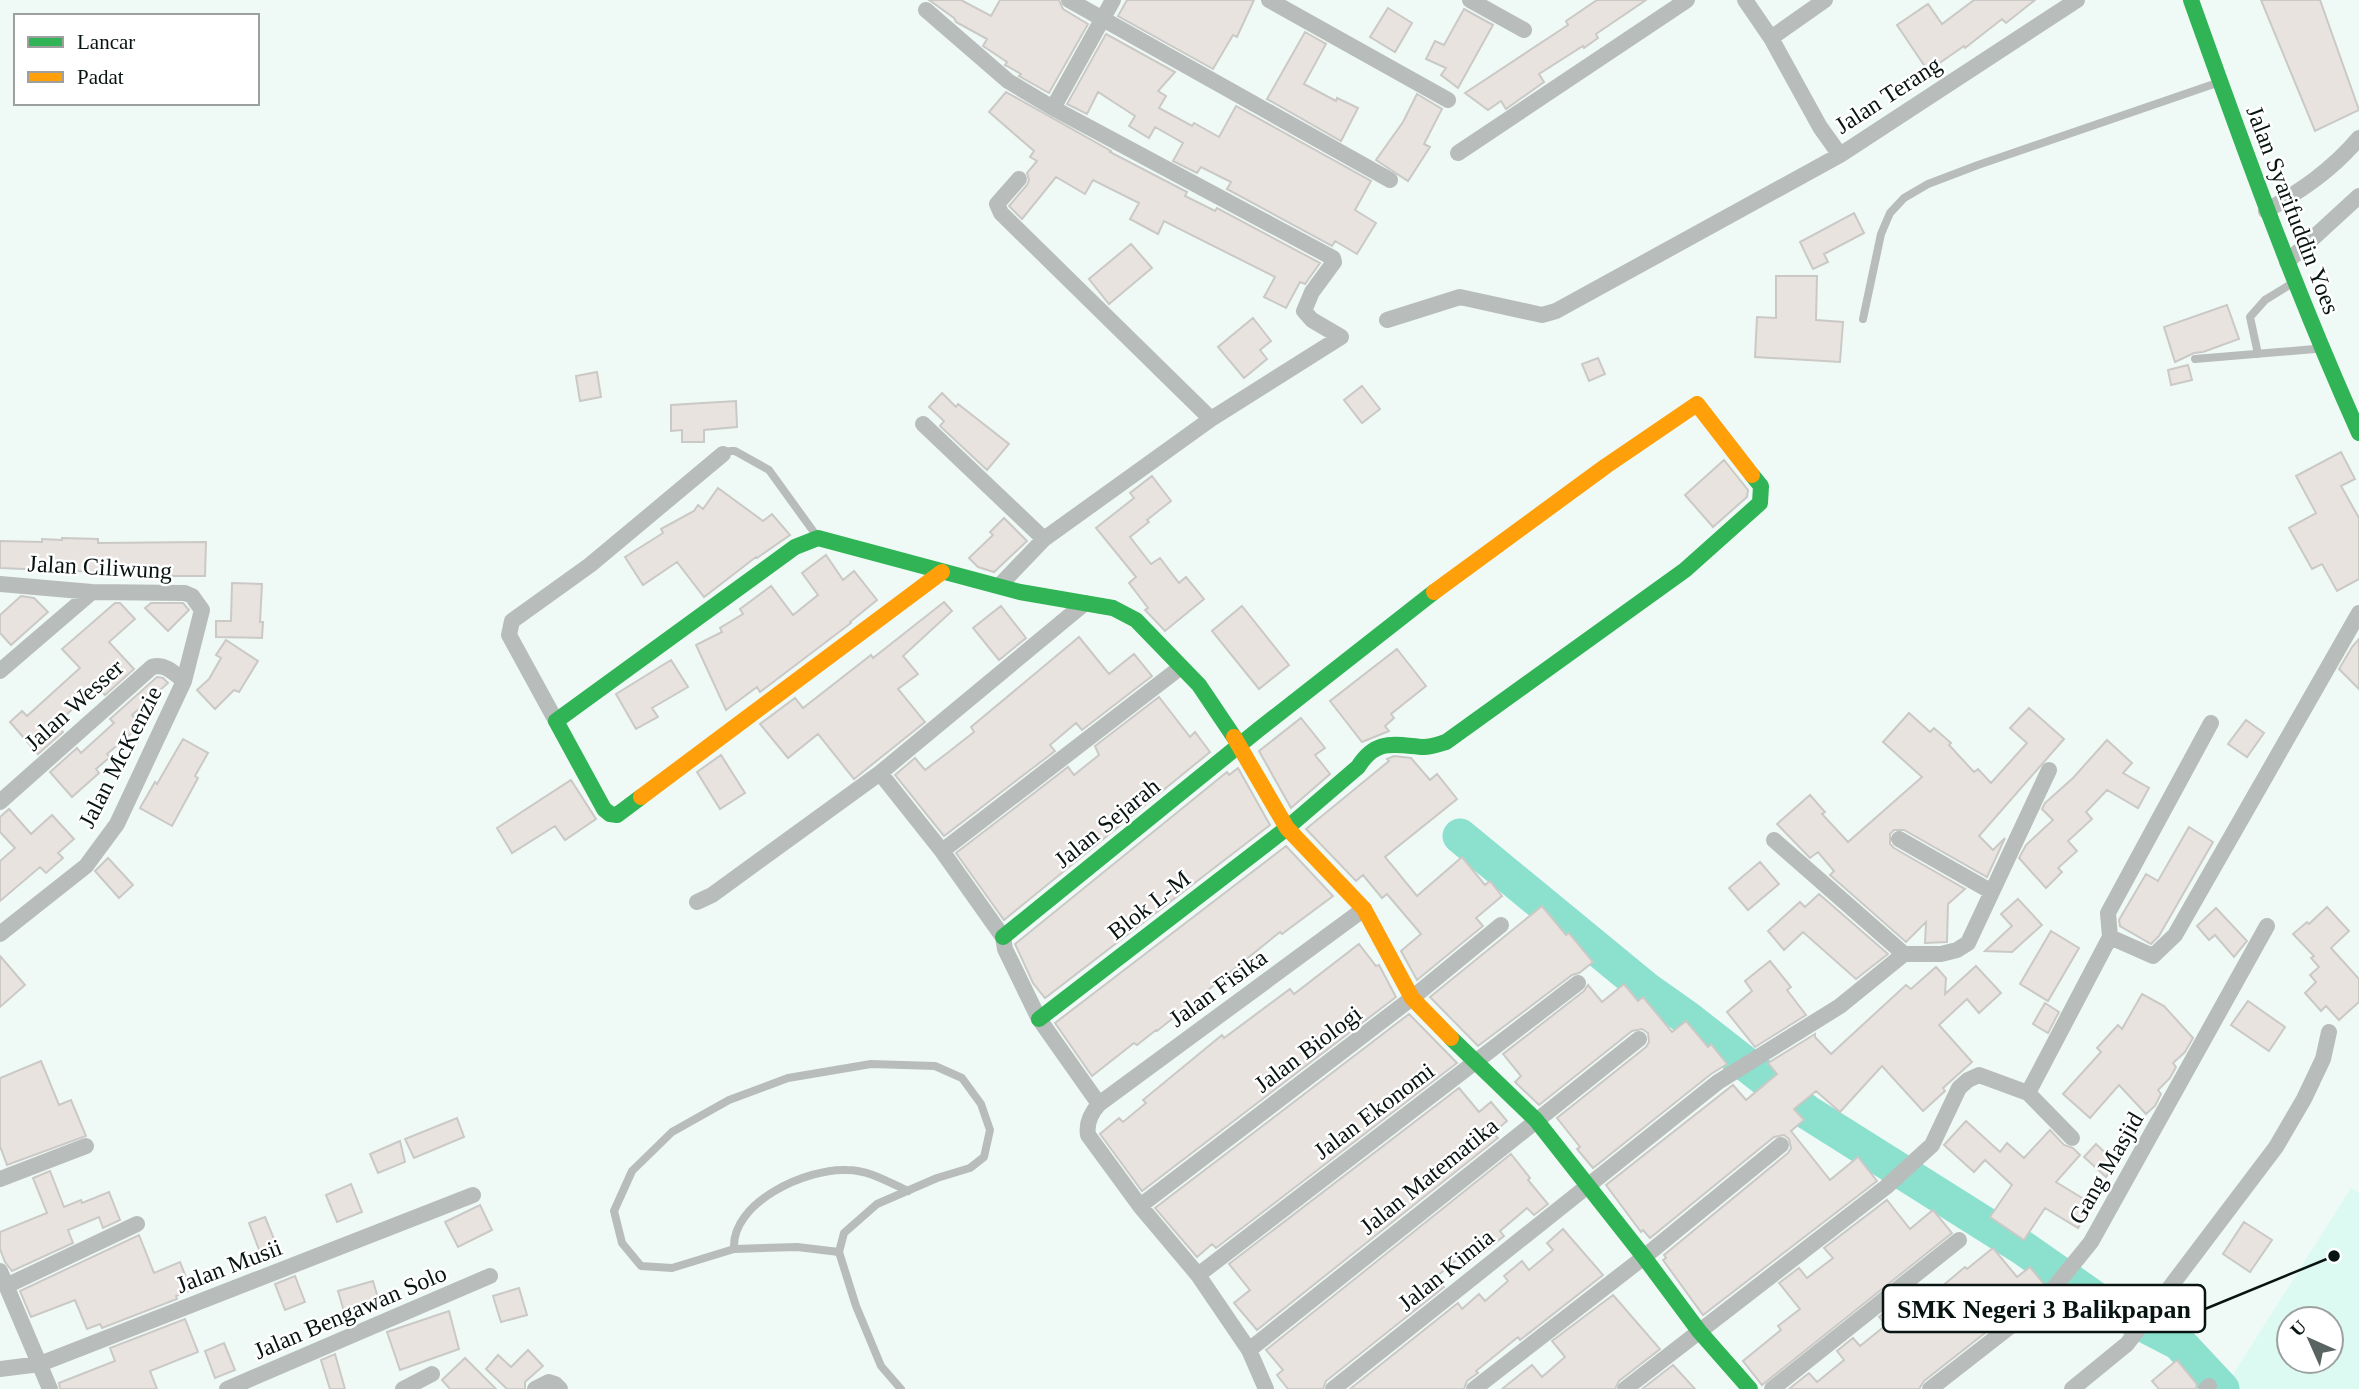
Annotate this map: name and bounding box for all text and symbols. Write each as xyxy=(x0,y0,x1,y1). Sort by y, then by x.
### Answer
legend xyxy=(14,14,259,105)
text: Lancar xyxy=(77,30,135,54)
street label: Jalan Terang xyxy=(1830,51,1946,139)
text: Padat xyxy=(77,65,124,89)
street label: Jalan Syarifuddin Yoes xyxy=(2241,102,2345,318)
street label: Jalan Ciliwung xyxy=(27,550,173,584)
street label: Jalan Wesser xyxy=(19,654,129,756)
street label: Jalan McKenzie xyxy=(73,682,167,832)
street label: Jalan Sejarah xyxy=(1049,773,1165,873)
street label: Blok L-M xyxy=(1103,865,1195,945)
street label: Jalan Fisika xyxy=(1164,944,1272,1032)
street label: Jalan Biologi xyxy=(1249,1000,1367,1098)
street label: Jalan Ekonomi xyxy=(1309,1057,1439,1165)
street label: Gang Masjid xyxy=(2064,1108,2148,1228)
street label: Jalan Matematika xyxy=(1355,1112,1503,1240)
street label: Jalan Kimia xyxy=(1393,1223,1499,1316)
street label: Jalan Musii xyxy=(172,1234,286,1298)
street label: Jalan Bengawan Solo xyxy=(250,1260,450,1364)
callout: SMK Negeri 3 Balikpapan xyxy=(1883,1285,2205,1332)
text: SMK Negeri 3 Balikpapan xyxy=(1897,1295,2192,1324)
north arrow xyxy=(2275,1305,2345,1375)
text: U xyxy=(2286,1316,2311,1341)

